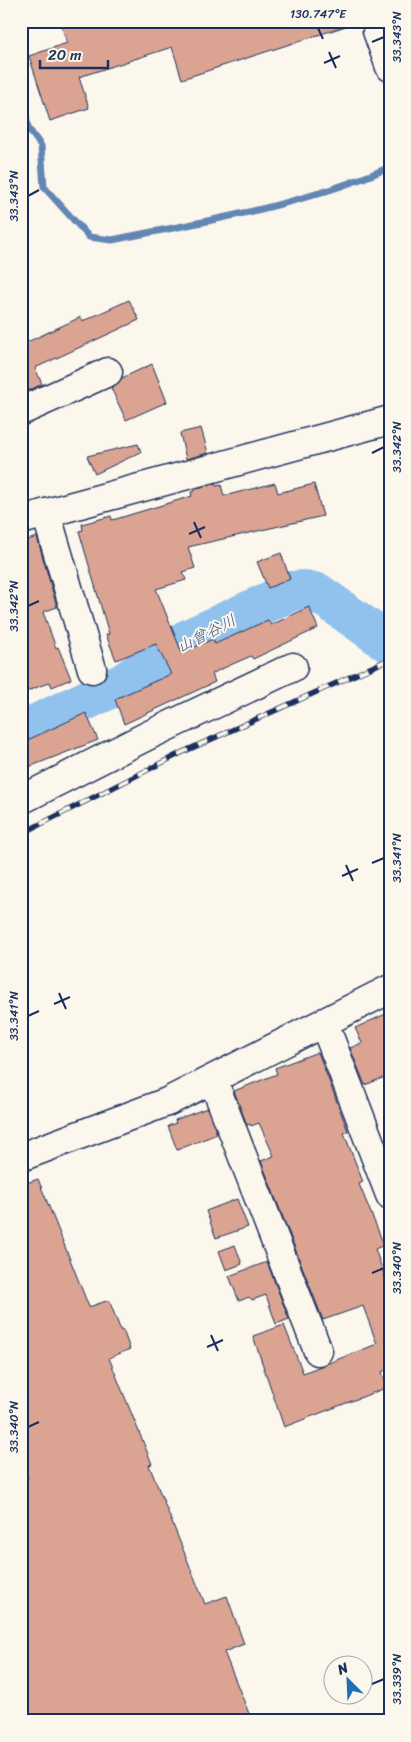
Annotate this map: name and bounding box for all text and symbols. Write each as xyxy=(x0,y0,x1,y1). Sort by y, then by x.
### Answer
text: 130.747°E xyxy=(290,3,347,25)
text: 33.343°N xyxy=(386,11,408,62)
scale bar xyxy=(40,38,108,70)
text: 20 m xyxy=(48,42,82,68)
text: 33.343°N xyxy=(3,170,25,221)
text: 33.342°N xyxy=(386,421,408,473)
text: 33.342°N xyxy=(3,580,25,632)
water label: 山曾谷川 xyxy=(171,606,241,661)
text: 33.341°N xyxy=(386,833,408,883)
text: 33.341°N xyxy=(3,991,25,1041)
text: 33.340°N xyxy=(386,1241,408,1294)
text: 33.340°N xyxy=(3,1400,25,1453)
text: 33.339°N xyxy=(386,1653,408,1704)
north arrow xyxy=(324,1654,374,1704)
text: N xyxy=(332,1655,353,1682)

